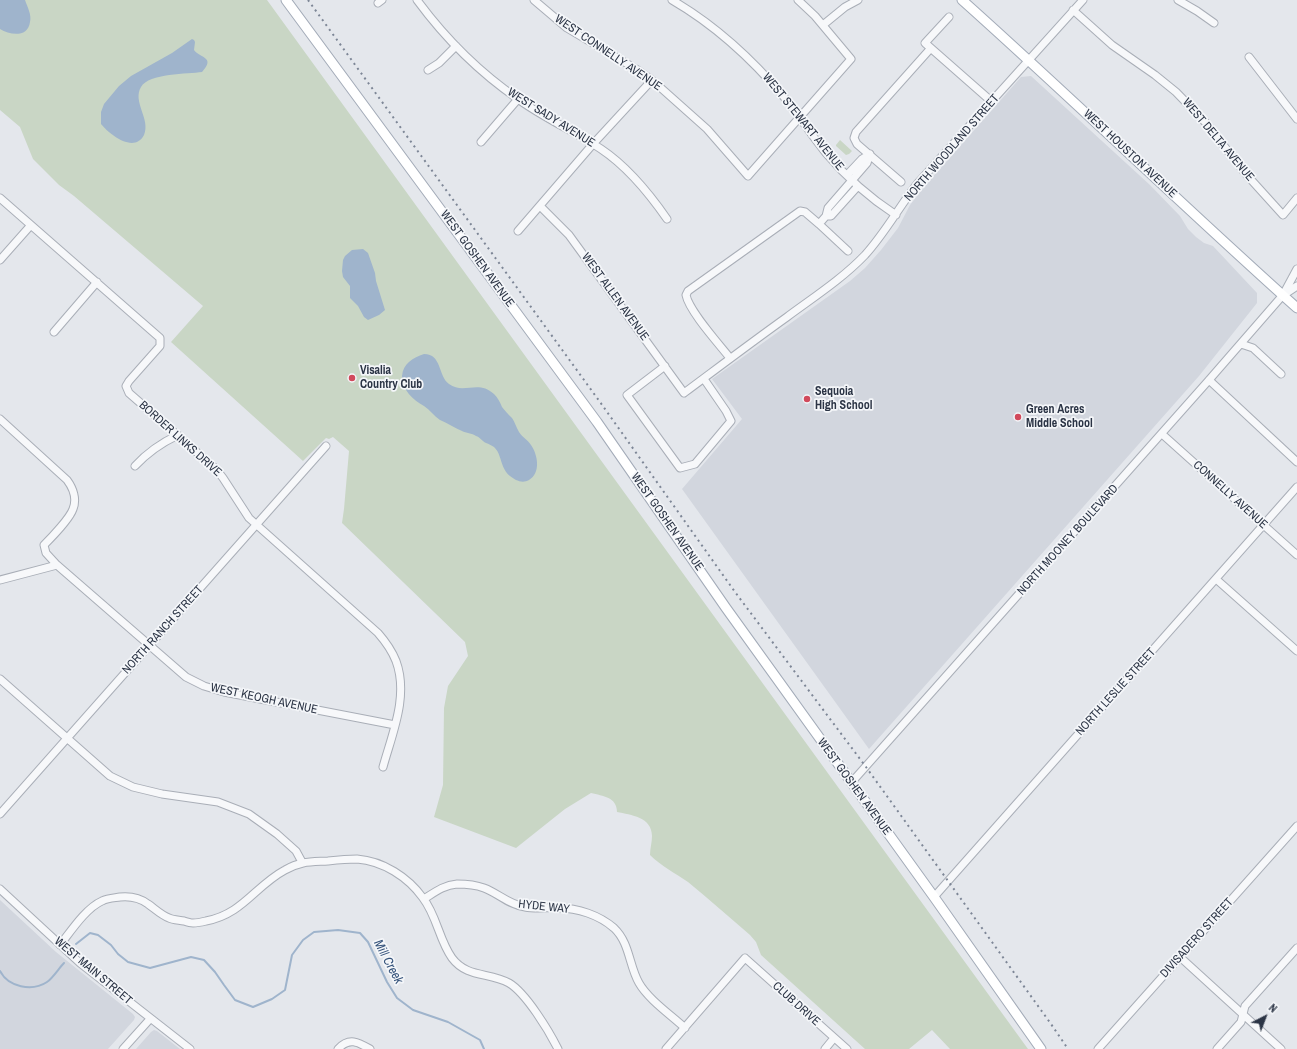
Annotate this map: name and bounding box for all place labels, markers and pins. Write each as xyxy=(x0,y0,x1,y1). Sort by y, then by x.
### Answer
place label: Visalia Country Club xyxy=(360,364,422,392)
marker: Visalia Country Club xyxy=(347,373,357,383)
place label: Sequoia High School xyxy=(815,385,872,413)
marker: Sequoia High School xyxy=(802,394,812,404)
place label: Green Acres Middle School xyxy=(1026,403,1093,431)
marker: Green Acres Middle School xyxy=(1013,412,1023,422)

